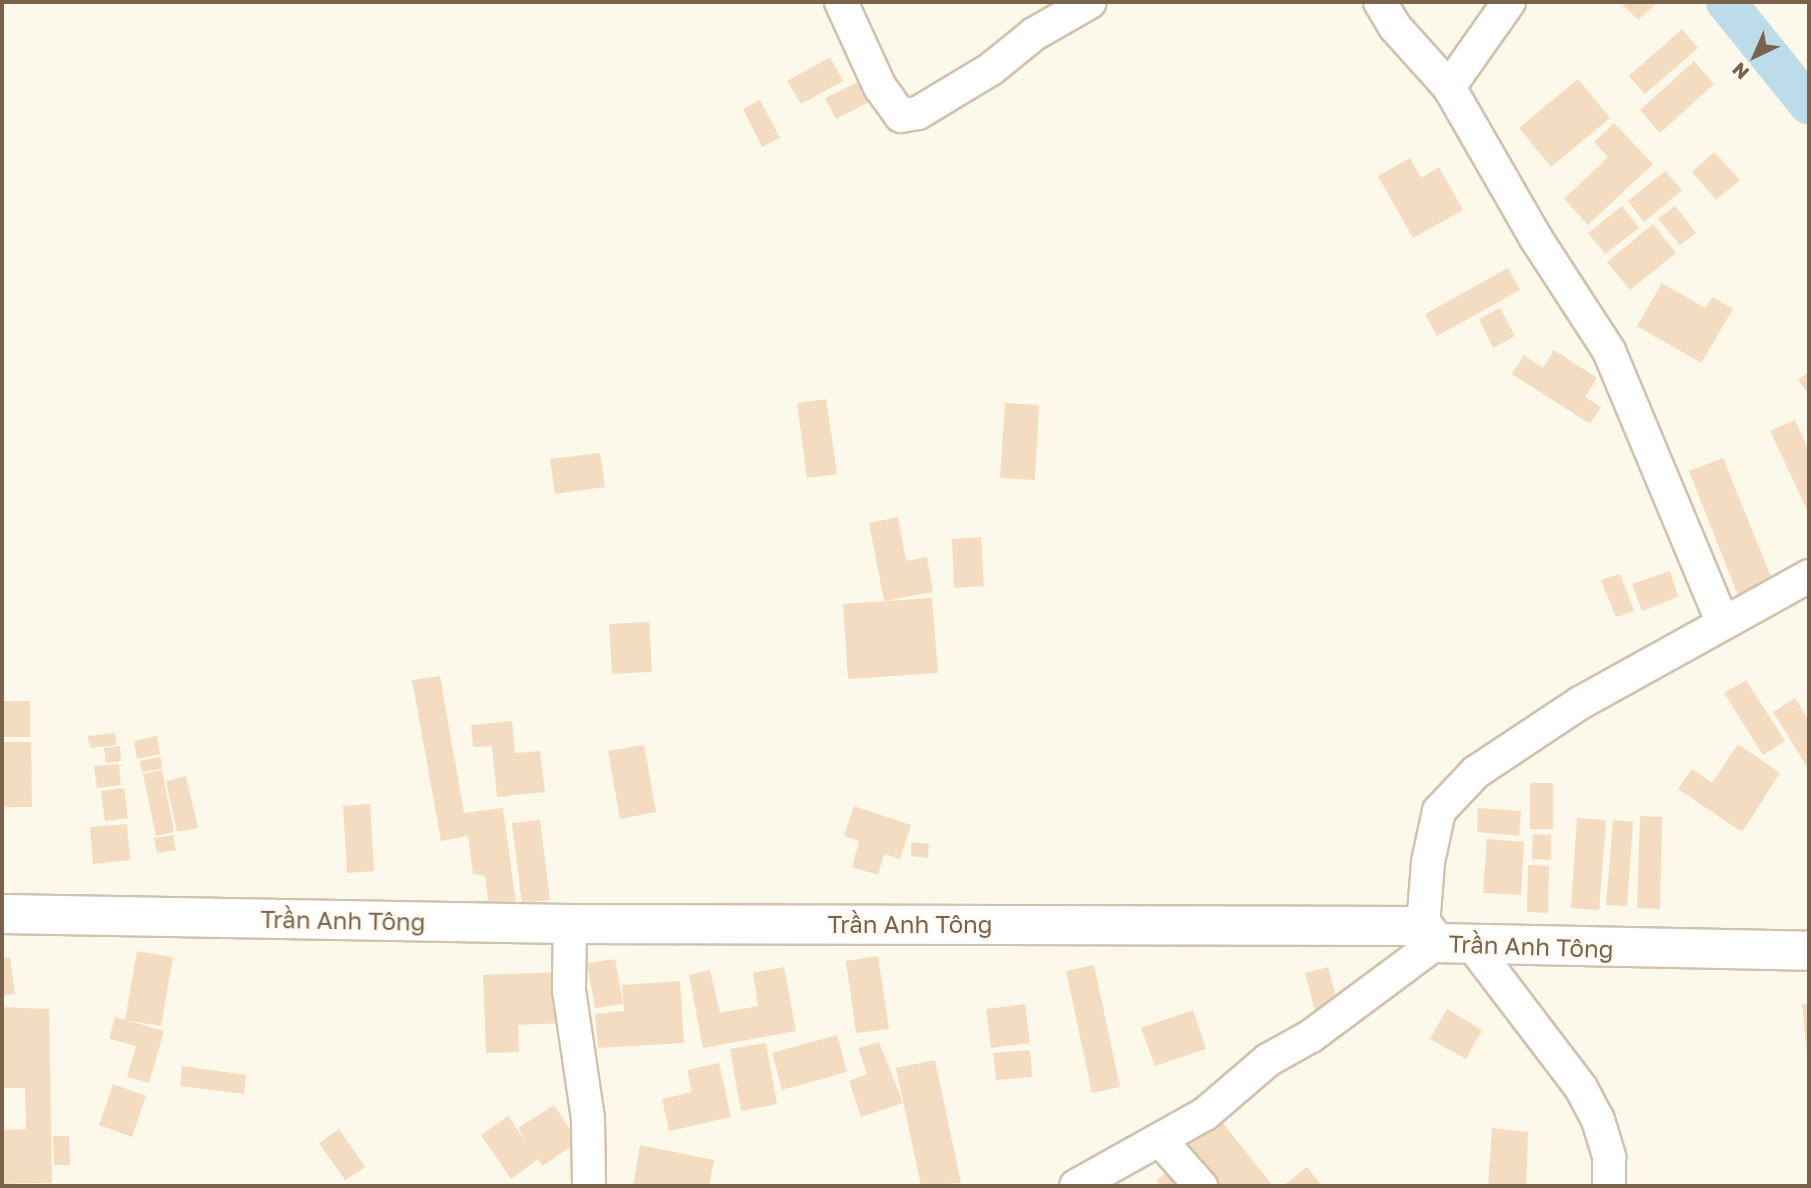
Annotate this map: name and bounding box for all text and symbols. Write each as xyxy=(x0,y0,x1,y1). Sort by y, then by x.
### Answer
north arrow xyxy=(1720,21,1790,91)
text: N xyxy=(1727,58,1753,85)
street label: Trần Anh Tông xyxy=(260,904,426,936)
street label: Trần Anh Tông xyxy=(827,910,993,938)
street label: Trần Anh Tông xyxy=(1448,929,1614,963)

